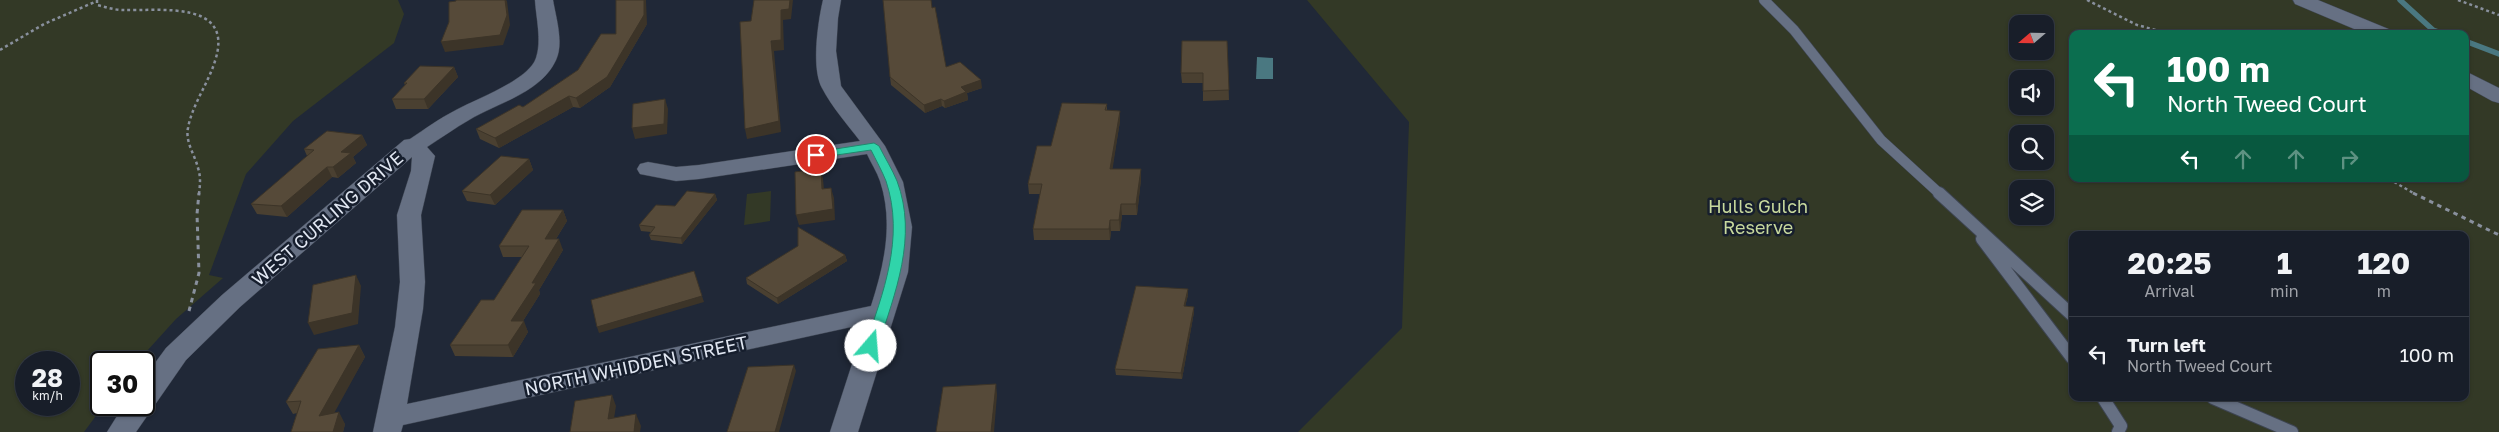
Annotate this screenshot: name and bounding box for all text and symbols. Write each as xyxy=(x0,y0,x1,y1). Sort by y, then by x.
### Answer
north arrow xyxy=(2009,15,2054,60)
map controls xyxy=(2009,15,2054,225)
text: 100 m xyxy=(2167,48,2270,90)
icon: left xyxy=(2084,50,2149,115)
button: sound xyxy=(2009,70,2054,115)
text: North Tweed Court xyxy=(2167,90,2367,117)
button: search xyxy=(2009,125,2054,170)
pin xyxy=(795,134,837,176)
icon: arrive xyxy=(802,141,830,169)
icon: left xyxy=(2176,145,2204,173)
icon: ahead xyxy=(2229,145,2257,173)
icon: ahead xyxy=(2282,145,2310,173)
icon: right xyxy=(2335,145,2363,173)
street label: WEST CURLING DRIVE xyxy=(247,146,407,290)
button: layers xyxy=(2009,180,2054,225)
park label: Hulls Gulch Reserve xyxy=(1708,195,1808,238)
text: 20:25 xyxy=(2128,245,2212,281)
text: 1 xyxy=(2277,245,2292,281)
text: 120 xyxy=(2357,245,2410,281)
text: Arrival xyxy=(2145,281,2195,301)
text: min xyxy=(2270,281,2299,301)
text: m xyxy=(2377,281,2391,301)
position arrow xyxy=(844,319,896,371)
street label: NORTH WHIDDEN STREET xyxy=(522,331,750,399)
text: Turn left xyxy=(2127,333,2206,356)
icon: left xyxy=(2084,340,2112,368)
text: 100 m xyxy=(2400,343,2454,366)
speed limit sign: 30 xyxy=(90,351,155,416)
text: North Tweed Court xyxy=(2127,356,2272,376)
text: 28 xyxy=(32,362,63,393)
text: km/h xyxy=(32,388,63,403)

